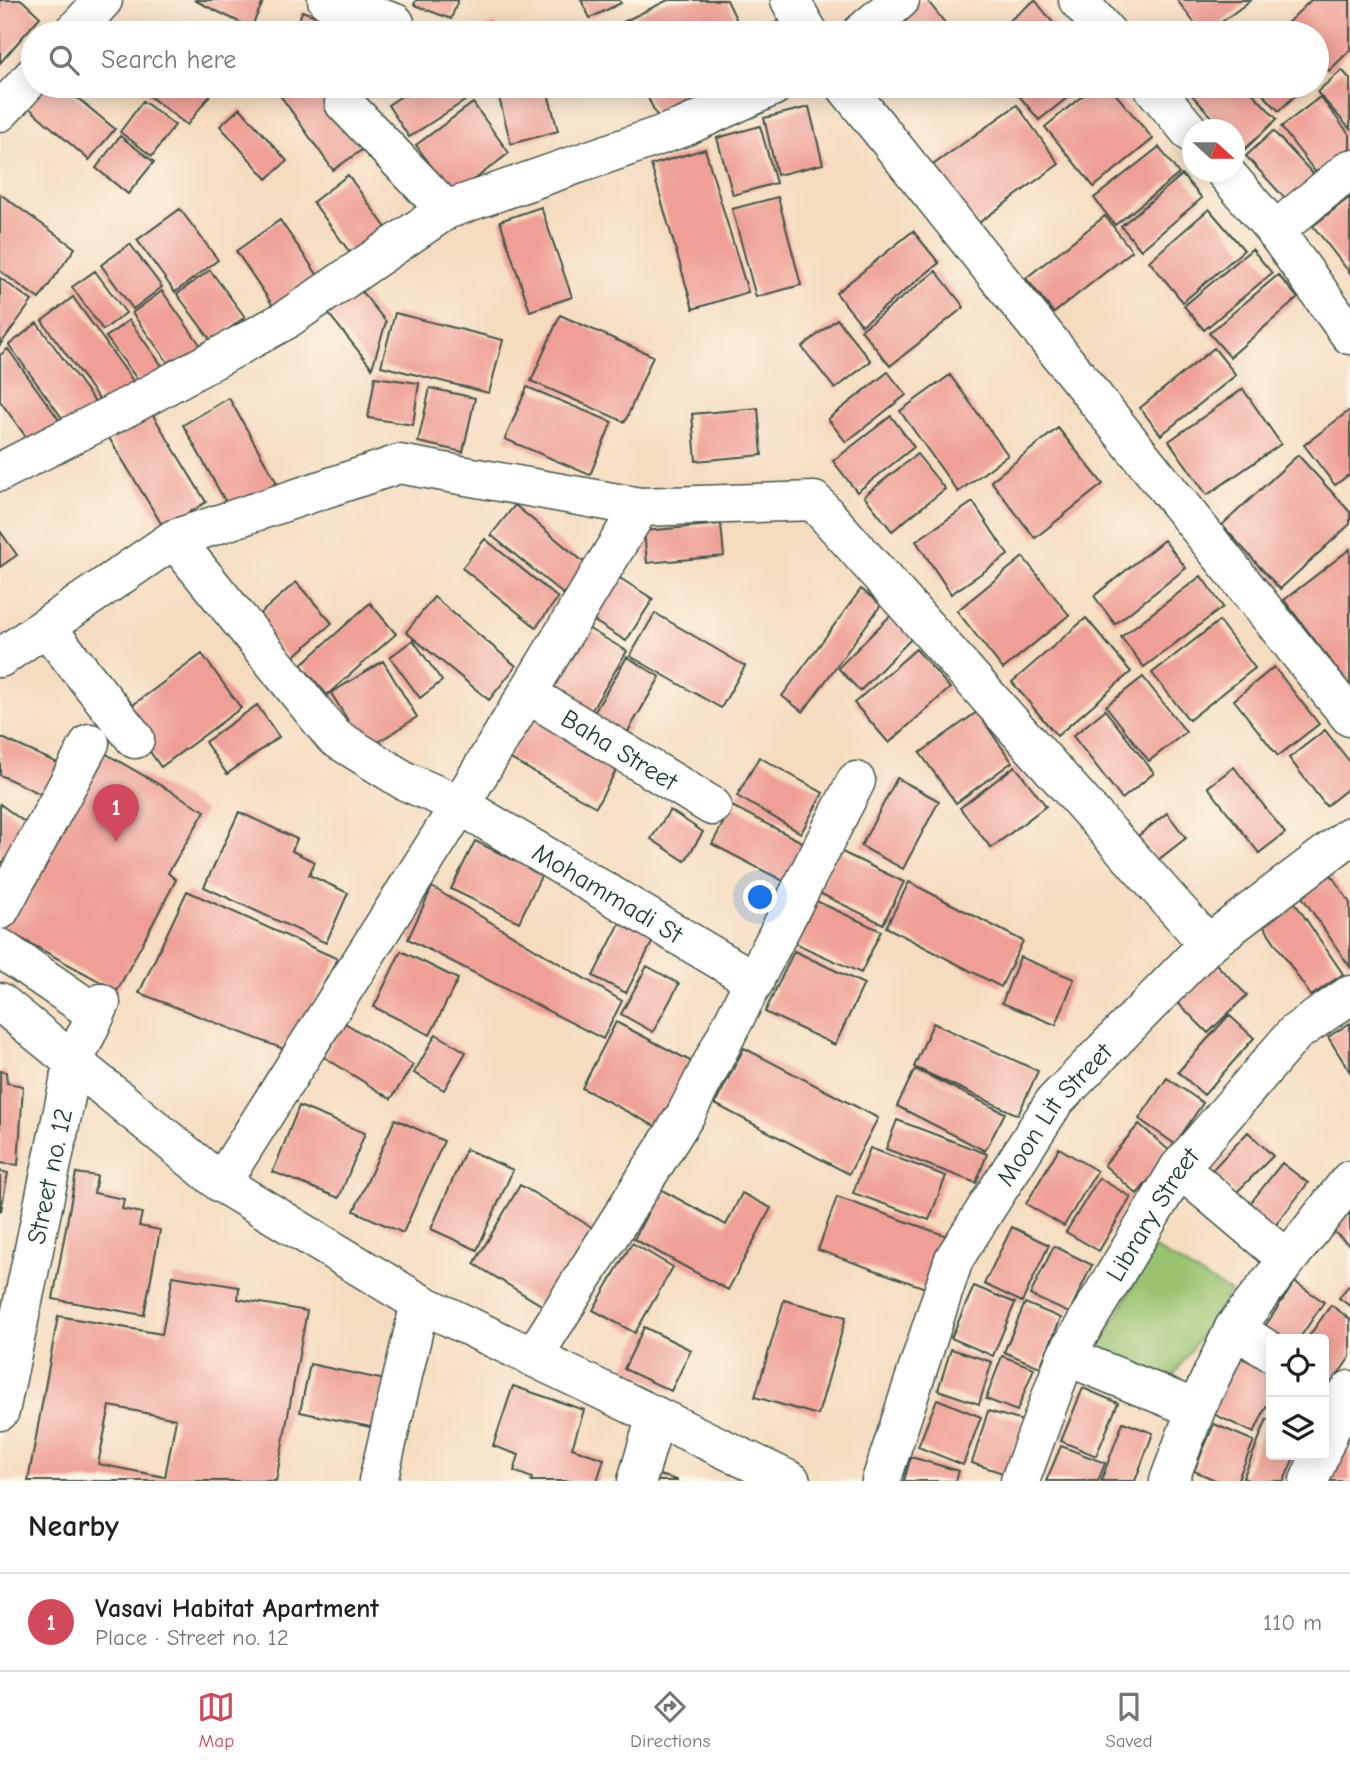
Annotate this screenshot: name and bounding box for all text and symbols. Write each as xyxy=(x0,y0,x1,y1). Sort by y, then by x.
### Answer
search box xyxy=(21,21,1329,98)
icon: search xyxy=(45,41,83,79)
text: Search here xyxy=(101,45,236,75)
north arrow xyxy=(1182,119,1245,182)
street label: Baha Street xyxy=(555,704,684,798)
pin: 1 xyxy=(93,784,139,842)
street label: Mohammadi St xyxy=(527,838,689,951)
your location xyxy=(743,880,777,914)
street label: Moon Lit Street xyxy=(991,1036,1120,1192)
street label: Street no. 12 xyxy=(21,1106,79,1247)
street label: Library Street xyxy=(1100,1141,1207,1287)
map controls xyxy=(1266,1334,1329,1460)
button: locate xyxy=(1266,1334,1329,1397)
button: layers xyxy=(1266,1397,1329,1460)
text: Nearby xyxy=(28,1509,119,1544)
text: Vasavi Habitat Apartment xyxy=(95,1594,379,1624)
text: 1 xyxy=(46,1609,56,1636)
text: 110 m xyxy=(1263,1609,1322,1636)
text: Place · Street no. 12 xyxy=(95,1624,289,1651)
tab: Map xyxy=(197,1688,235,1752)
tab: Directions xyxy=(630,1688,710,1752)
tab: Saved xyxy=(1105,1688,1153,1752)

